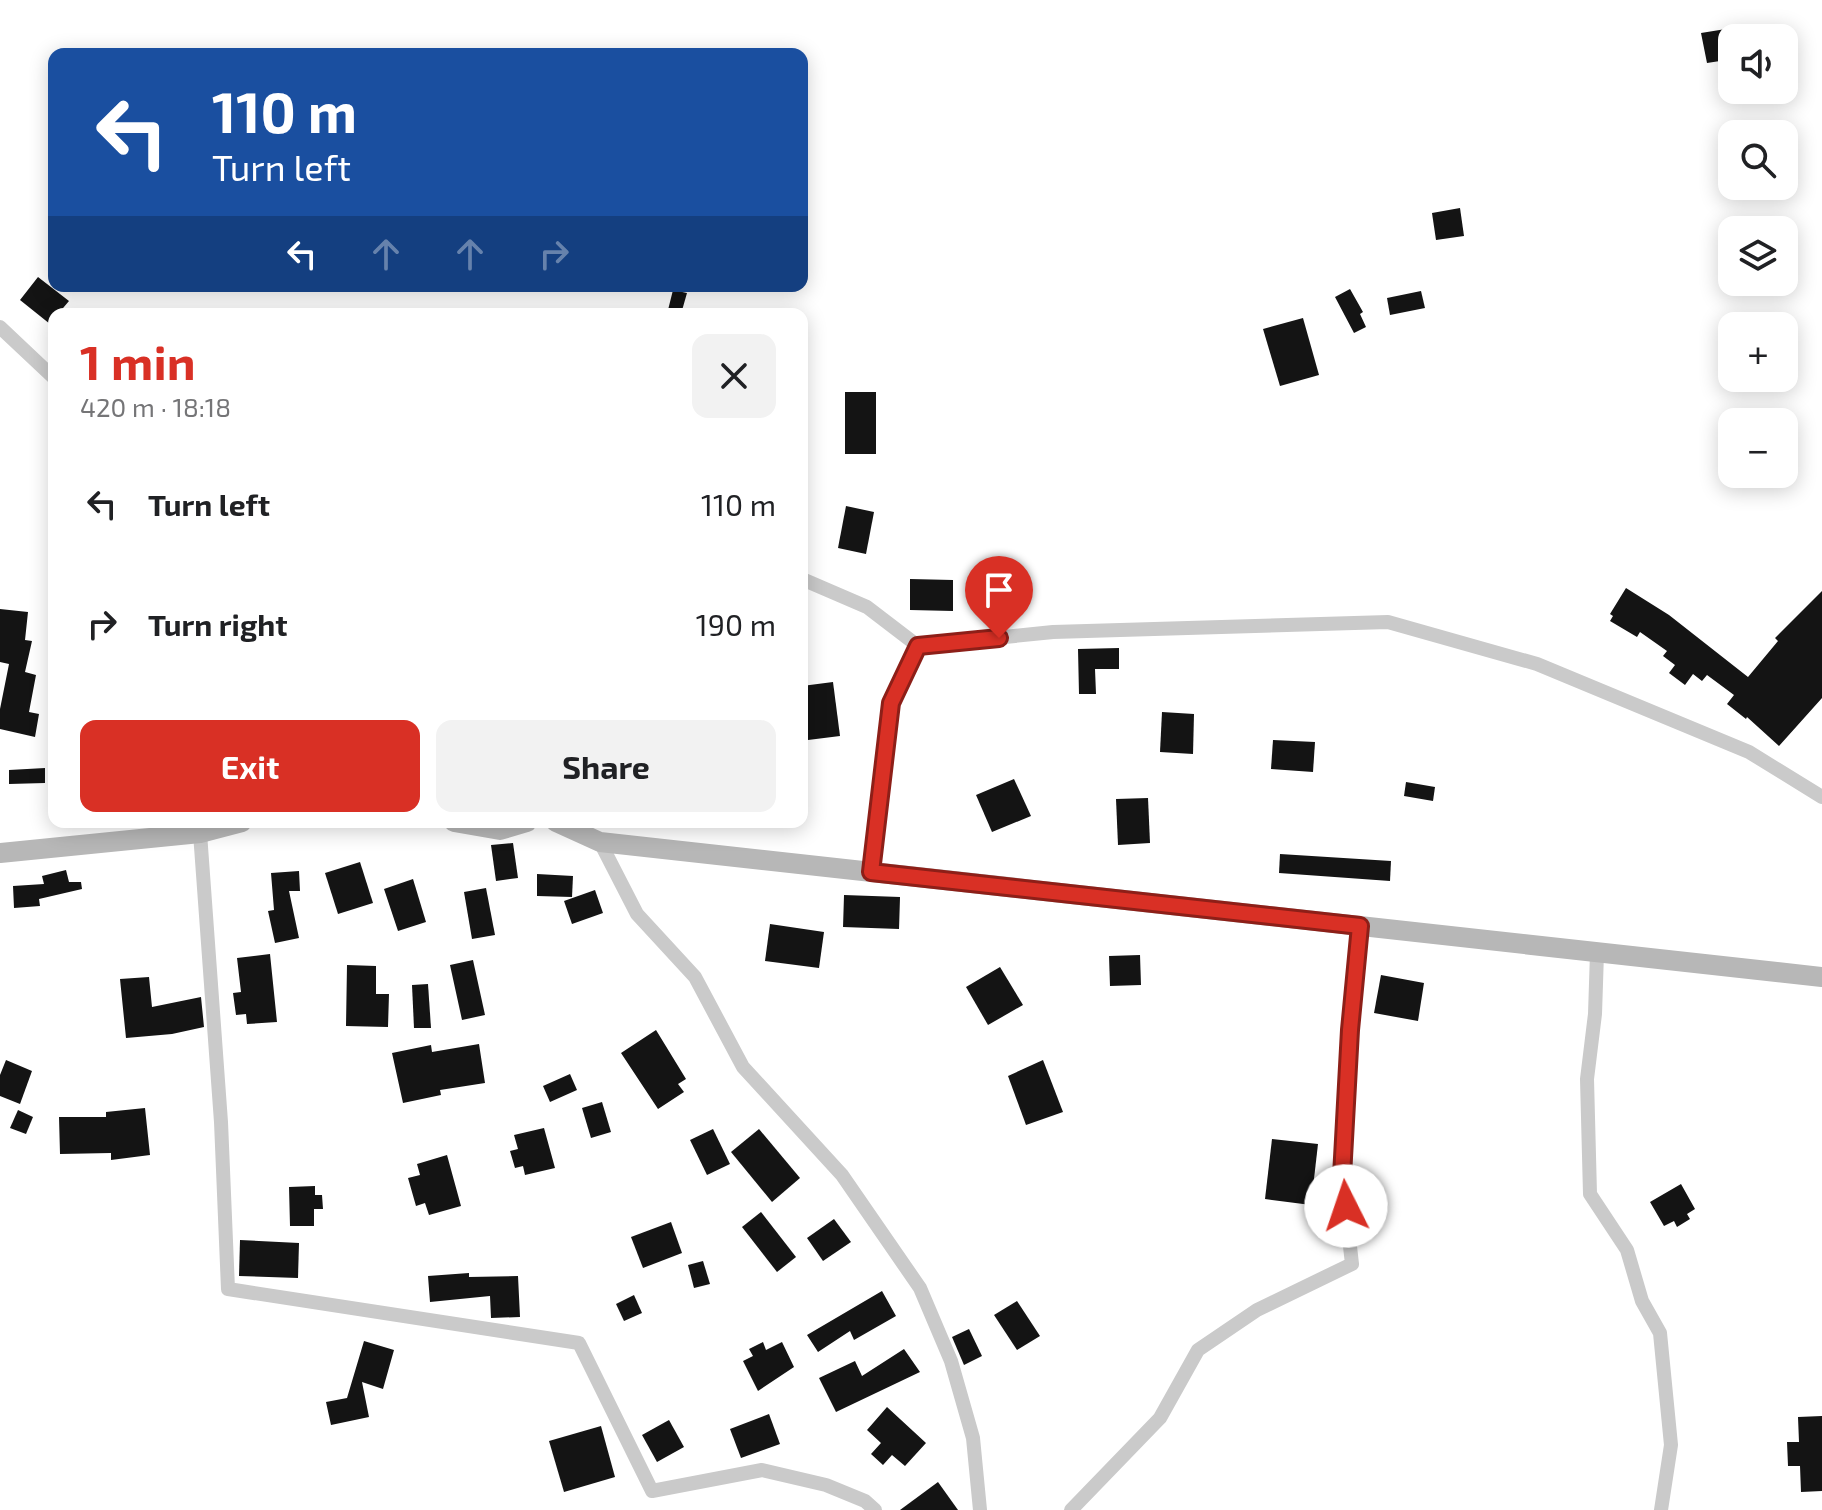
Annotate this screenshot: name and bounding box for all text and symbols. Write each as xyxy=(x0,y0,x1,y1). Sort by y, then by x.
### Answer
map controls xyxy=(1718,24,1798,488)
button: sound xyxy=(1718,24,1798,104)
text: 110 m xyxy=(212,77,357,144)
icon: left xyxy=(80,80,184,184)
button: search xyxy=(1718,120,1798,200)
text: Turn left xyxy=(212,145,351,188)
button: layers xyxy=(1718,216,1798,296)
icon: left xyxy=(280,232,324,276)
icon: ahead xyxy=(364,232,408,276)
icon: ahead xyxy=(448,232,492,276)
icon: right xyxy=(532,232,576,276)
button: + xyxy=(1718,312,1798,392)
text: 1 min xyxy=(80,332,196,390)
button: close xyxy=(692,334,776,418)
text: 420 m · 18:18 xyxy=(80,391,231,422)
button: − xyxy=(1718,408,1798,488)
icon: left xyxy=(80,482,124,526)
text: Turn left xyxy=(148,486,270,522)
text: 110 m xyxy=(701,486,776,522)
pin xyxy=(965,556,1033,638)
icon: arrive xyxy=(977,568,1021,612)
icon: right xyxy=(80,602,124,646)
text: Turn right xyxy=(148,606,288,642)
text: 190 m xyxy=(696,606,776,642)
button: Exit xyxy=(80,720,420,812)
button: Share xyxy=(436,720,776,812)
position arrow xyxy=(1304,1164,1388,1248)

